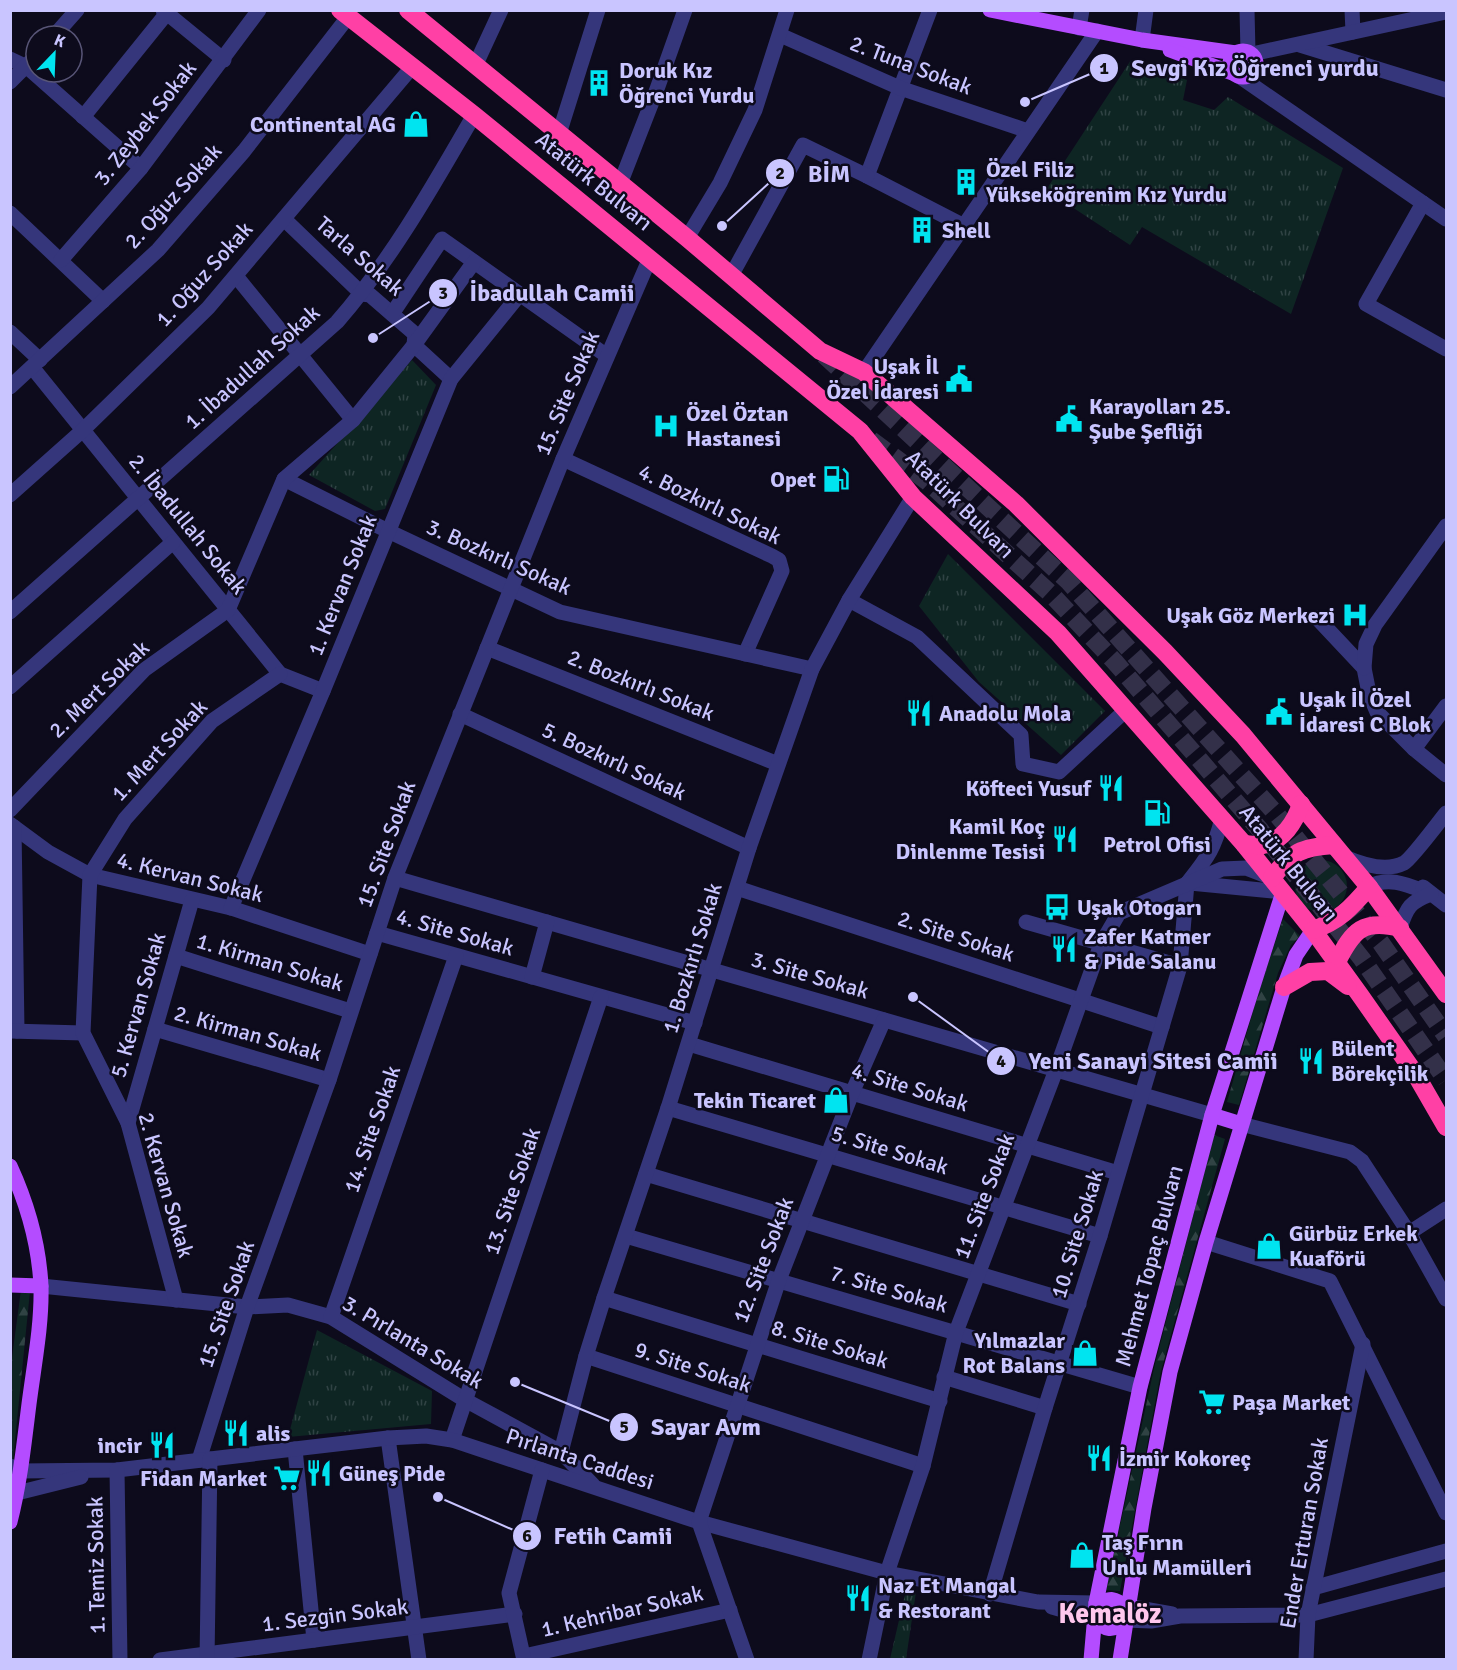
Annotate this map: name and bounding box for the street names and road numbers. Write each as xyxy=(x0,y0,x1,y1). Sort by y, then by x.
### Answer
street label: 2. Tuna Sokak xyxy=(846,29,976,101)
street label: 3. Zeybek Sokak xyxy=(88,55,202,191)
street label: Atatürk Bulvarı xyxy=(530,126,658,236)
street label: 2. Oğuz Sokak xyxy=(119,138,227,254)
street label: Tarla Sokak xyxy=(310,210,410,302)
street label: 1. Oğuz Sokak xyxy=(150,216,258,332)
street label: 1. İbadullah Sokak xyxy=(179,299,325,435)
street label: 15. Site Sokak xyxy=(529,327,605,459)
street label: Atatürk Bulvarı xyxy=(900,444,1020,564)
street label: 2. İbadullah Sokak xyxy=(123,448,253,600)
street label: 4. Bozkırlı Sokak xyxy=(634,458,786,550)
street label: 1. Kervan Sokak xyxy=(301,510,383,660)
street label: 3. Bozkırlı Sokak xyxy=(422,513,576,601)
street label: 2. Mert Sokak xyxy=(43,634,155,744)
street label: 2. Bozkırlı Sokak xyxy=(564,643,718,727)
street label: 1. Mert Sokak xyxy=(105,694,213,806)
street label: 5. Bozkırlı Sokak xyxy=(538,716,690,806)
street label: 15. Site Sokak xyxy=(351,777,421,911)
street label: Atatürk Bulvarı xyxy=(1234,799,1344,927)
street label: 4. Kervan Sokak xyxy=(114,846,266,908)
street label: 1. Bozkırlı Sokak xyxy=(656,880,728,1036)
street label: 4. Site Sokak xyxy=(393,902,517,962)
street label: 2. Site Sokak xyxy=(894,904,1018,968)
street label: 1. Kirman Sokak xyxy=(193,927,347,997)
street label: 5. Kervan Sokak xyxy=(104,929,172,1081)
street label: 3. Site Sokak xyxy=(748,945,872,1005)
street label: 2. Kirman Sokak xyxy=(171,999,325,1067)
street label: 4. Site Sokak xyxy=(848,1056,972,1118)
street label: 14. Site Sokak xyxy=(338,1062,406,1196)
street label: 2. Kervan Sokak xyxy=(132,1109,200,1261)
street label: 5. Site Sokak xyxy=(828,1119,952,1181)
street label: 13. Site Sokak xyxy=(478,1124,546,1258)
street label: 11. Site Sokak xyxy=(948,1129,1020,1263)
street label: Mehmet Topaç Bulvarı xyxy=(1109,1162,1189,1370)
street label: 10. Site Sokak xyxy=(1045,1167,1109,1301)
street label: 12. Site Sokak xyxy=(727,1193,799,1327)
street label: 15. Site Sokak xyxy=(192,1237,260,1371)
street label: 7. Site Sokak xyxy=(827,1259,951,1319)
street label: 3. Pırlanta Sokak xyxy=(338,1289,488,1395)
street label: 8. Site Sokak xyxy=(768,1313,892,1375)
street label: 9. Site Sokak xyxy=(631,1335,755,1399)
street label: Pırlanta Caddesi xyxy=(503,1422,657,1496)
street label: Ender Erturan Sokak xyxy=(1274,1435,1334,1631)
street label: 1. Temiz Sokak xyxy=(81,1496,111,1634)
street label: 1. Kehribar Sokak xyxy=(538,1579,706,1643)
street label: 1. Sezgin Sokak xyxy=(261,1593,409,1637)

